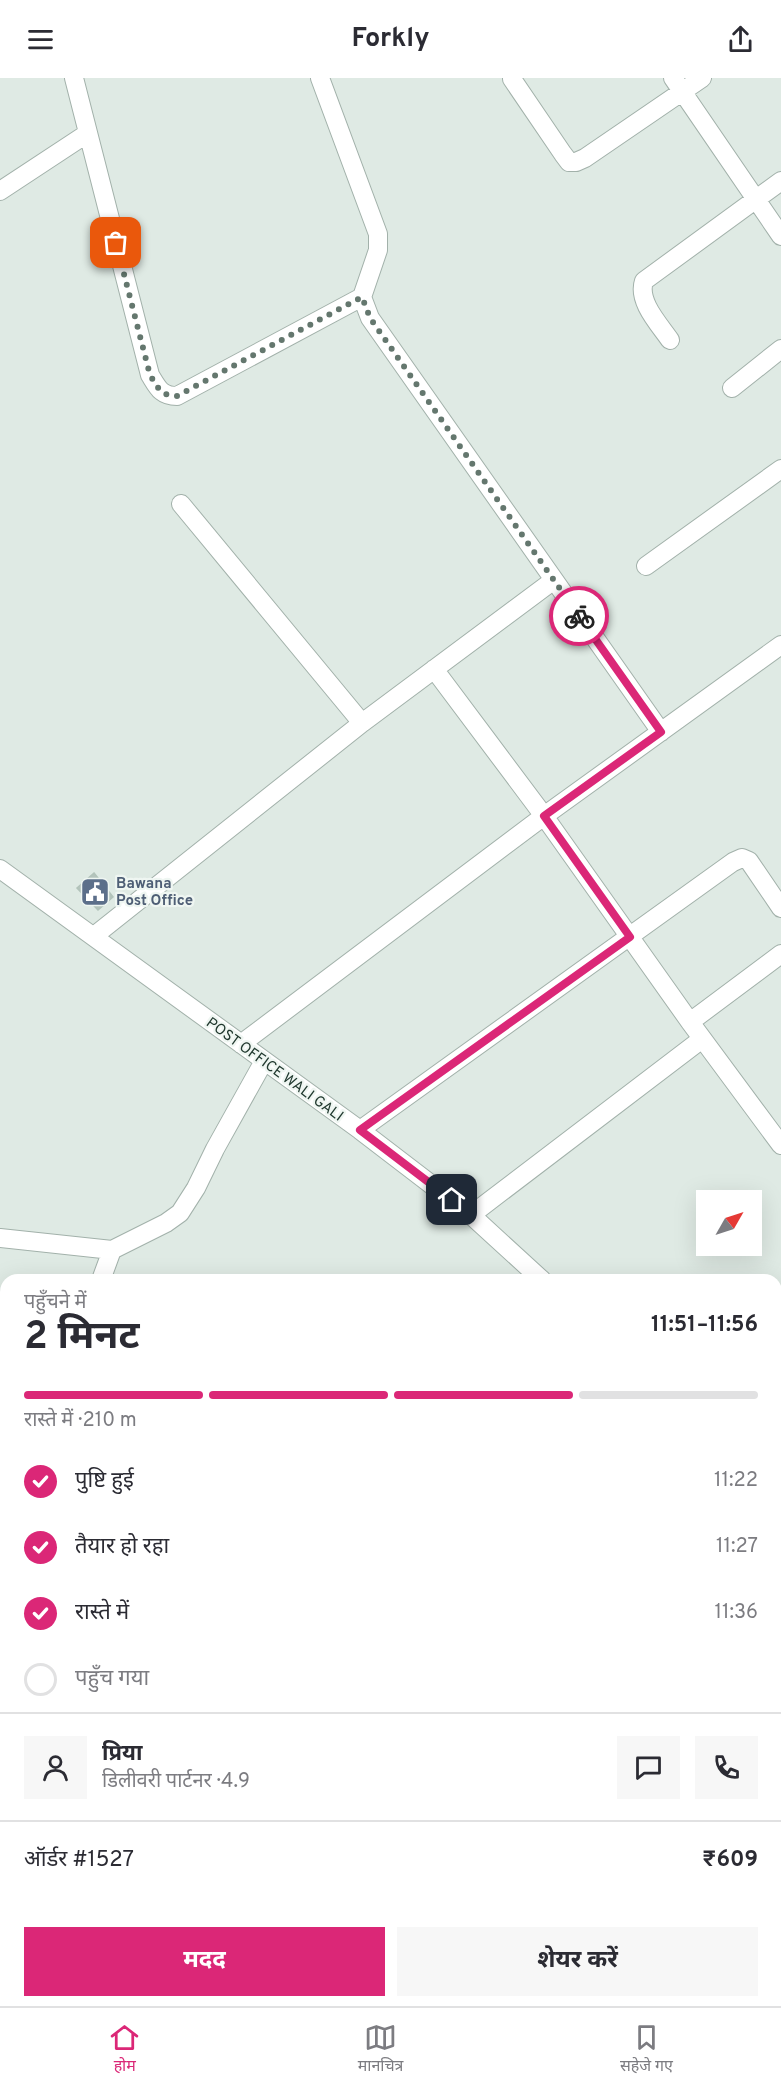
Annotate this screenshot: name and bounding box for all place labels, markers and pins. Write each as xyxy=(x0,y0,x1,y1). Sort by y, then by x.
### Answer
pin xyxy=(90,217,141,268)
place label: Bawana Post Office xyxy=(116,875,193,911)
public building icon: Bawana Post Office xyxy=(79,876,111,908)
pin xyxy=(426,1174,477,1225)

